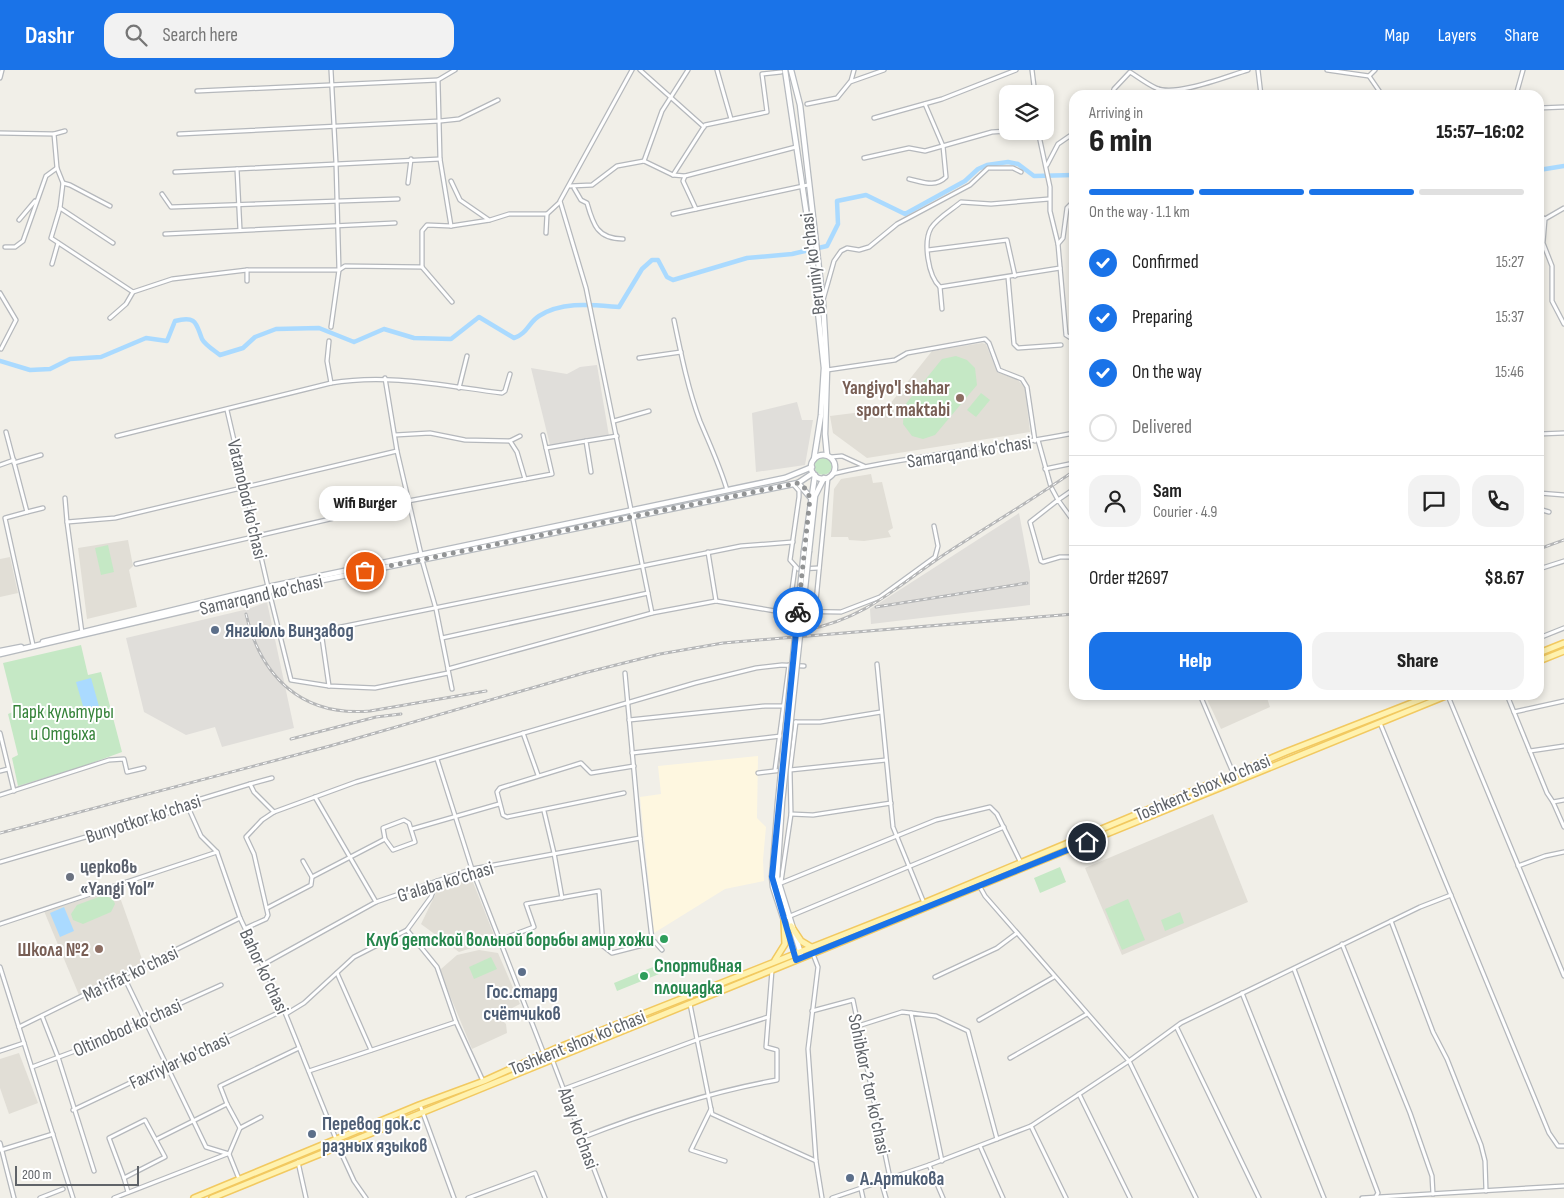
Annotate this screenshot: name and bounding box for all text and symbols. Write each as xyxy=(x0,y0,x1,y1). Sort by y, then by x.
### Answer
search box xyxy=(104,13,454,58)
text: Dashr xyxy=(25,21,74,50)
icon: search xyxy=(122,21,150,49)
text: Search here xyxy=(162,24,238,47)
text: Map xyxy=(1385,25,1410,46)
text: Layers xyxy=(1438,25,1477,46)
text: Share xyxy=(1505,25,1539,46)
map controls xyxy=(999,85,1054,140)
button: layers xyxy=(999,85,1054,140)
text: Arriving in xyxy=(1089,104,1143,123)
text: 15:57–16:02 xyxy=(1436,121,1524,144)
text: 6 min xyxy=(1089,122,1152,161)
text: On the way · 1.1 km xyxy=(1089,203,1190,222)
street label: Beruniy ko'chasi xyxy=(796,211,831,316)
icon: check xyxy=(1089,249,1117,277)
text: Confirmed xyxy=(1132,251,1199,274)
text: 15:27 xyxy=(1496,253,1524,272)
icon: check xyxy=(1089,304,1117,332)
text: Preparing xyxy=(1132,306,1193,329)
text: 15:37 xyxy=(1496,308,1524,327)
icon: check xyxy=(1089,359,1117,387)
text: On the way xyxy=(1132,361,1202,384)
text: 15:46 xyxy=(1495,363,1524,382)
place label: Yangiyo'l shahar sport maktabi xyxy=(842,377,950,422)
marker: Yangiyo'l shahar sport maktabi xyxy=(954,392,966,404)
text: Delivered xyxy=(1132,416,1192,439)
street label: Samarqand ko'chasi xyxy=(905,431,1033,474)
street label: Vatanobod ko'chasi xyxy=(222,437,271,561)
button: person xyxy=(1089,475,1141,527)
button: chat xyxy=(1408,475,1460,527)
button: phone xyxy=(1472,475,1524,527)
text: Sam xyxy=(1153,480,1182,503)
callout: Wifi Burger xyxy=(319,486,411,521)
text: Wifi Burger xyxy=(333,494,397,513)
text: Courier · 4.9 xyxy=(1153,503,1217,522)
pin xyxy=(344,550,386,592)
icon: bag xyxy=(351,557,379,585)
text: Order #2697 xyxy=(1089,567,1168,590)
text: $8.67 xyxy=(1484,567,1524,590)
street label: Samarqand ko'chasi xyxy=(198,570,325,621)
courier xyxy=(773,587,823,637)
icon: bike xyxy=(784,598,812,626)
place label: Янгиюль Винзавод xyxy=(225,620,354,643)
marker: Янгиюль Винзавод xyxy=(209,624,221,636)
button: Help xyxy=(1089,632,1302,690)
button: Share xyxy=(1312,632,1524,690)
park label: Парк культуры и Отдыха xyxy=(12,701,114,746)
street label: Toshkent shox ko'chasi xyxy=(1131,749,1274,827)
street label: Bunyotkor ko'chasi xyxy=(83,790,204,849)
pin xyxy=(1066,821,1108,863)
icon: home xyxy=(1073,828,1101,856)
place label: церковь «Yangi Yol” xyxy=(80,856,155,901)
street label: G’alaba ko’chasi xyxy=(394,857,496,908)
marker: церковь «Yangi Yol” xyxy=(64,871,76,883)
street label: Bahor ko'chasi xyxy=(234,925,293,1018)
place label: Клуб детской вольной борьбы амир хожи xyxy=(366,929,654,952)
marker: Клуб детской вольной борьбы амир хожи xyxy=(658,933,670,945)
place label: Школа №2 xyxy=(18,939,89,962)
street label: Ma'rifat ko'chasi xyxy=(79,941,182,1007)
marker: Школа №2 xyxy=(93,943,105,955)
place label: Спортивная площадка xyxy=(654,955,742,1000)
marker: Гос.стард счётчиков xyxy=(516,966,528,978)
marker: Спортивная площадка xyxy=(638,970,650,982)
place label: Гос.стард счётчиков xyxy=(483,981,561,1026)
street label: Oltinobod ko'chasi xyxy=(70,994,185,1063)
street label: Toshkent shox ko'chasi xyxy=(506,1006,649,1081)
street label: Sohibkor 2 tor ko'chasi xyxy=(842,1012,895,1157)
street label: Faxriylar ko'chasi xyxy=(126,1028,234,1095)
street label: Abay ko'chasi xyxy=(552,1084,603,1172)
place label: Перевод док.с разных языков xyxy=(322,1113,428,1158)
marker: Перевод док.с разных языков xyxy=(306,1128,318,1140)
scale bar xyxy=(15,1163,139,1186)
text: 200 m xyxy=(22,1166,51,1183)
place label: А.Артикова xyxy=(859,1168,944,1191)
marker: А.Артикова xyxy=(844,1172,856,1184)

